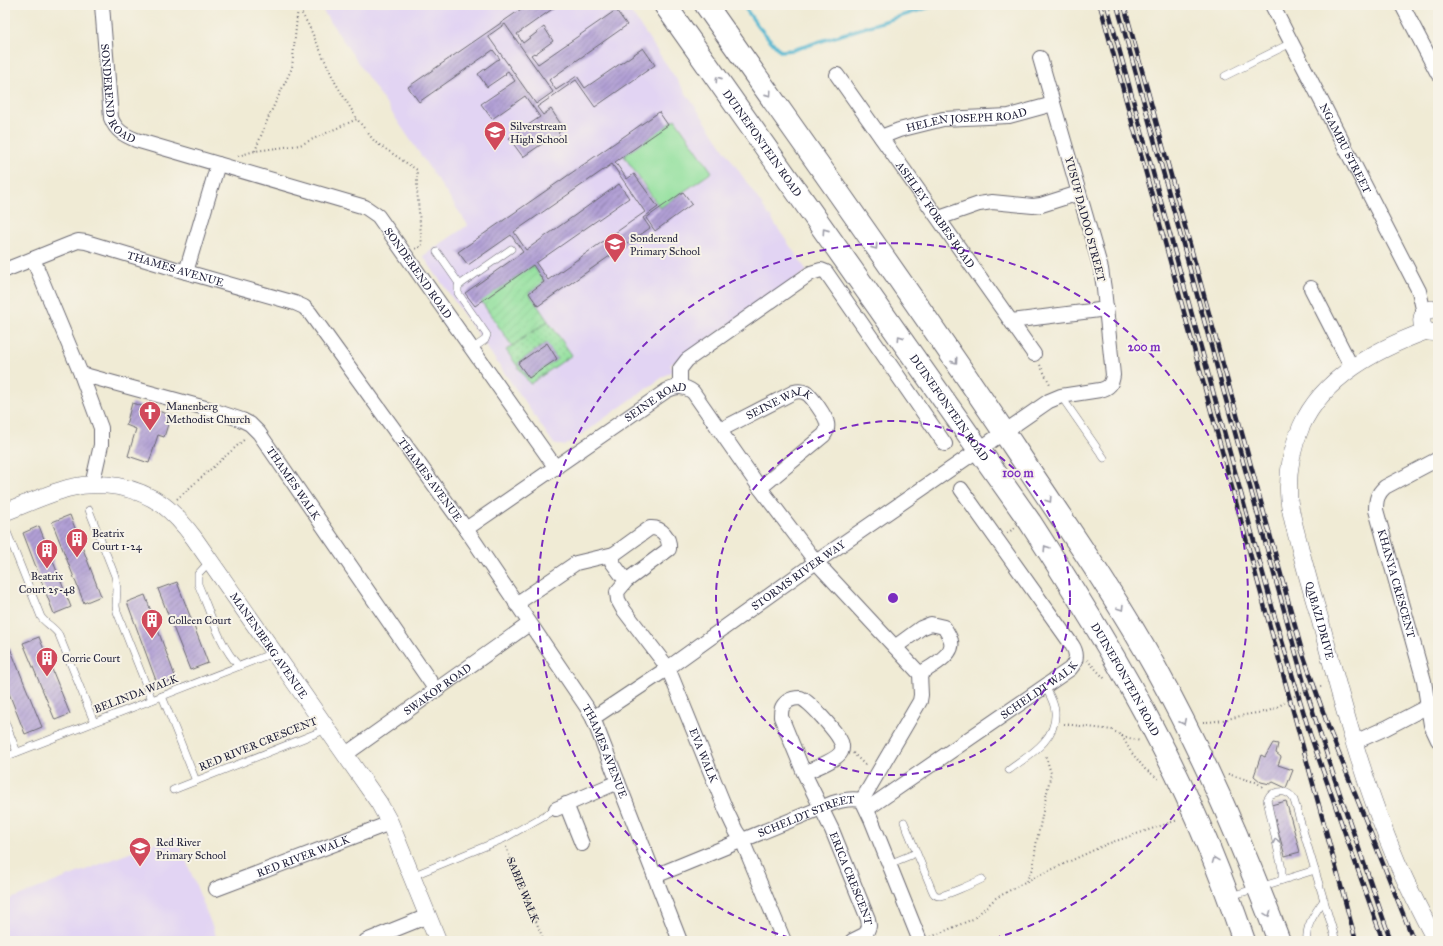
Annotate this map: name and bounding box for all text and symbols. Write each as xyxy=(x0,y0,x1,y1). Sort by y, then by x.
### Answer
street label: SONDEREND ROAD xyxy=(99,43,138,146)
one-way arrow xyxy=(716,77,723,84)
street label: DUINEFONTEIN ROAD xyxy=(720,87,805,199)
one-way arrow xyxy=(764,90,771,97)
street label: NGAMBU STREET xyxy=(1317,101,1374,196)
street label: HELEN JOSEPH ROAD xyxy=(905,105,1029,134)
school or university icon: Silverstream High School xyxy=(482,119,508,152)
place label: Silverstream High School xyxy=(510,120,567,146)
street label: YUSUF DADOO STREET xyxy=(1062,155,1108,283)
street label: ASHLEY FORBES ROAD xyxy=(893,158,978,271)
street label: SONDEREND ROAD xyxy=(382,225,455,321)
one-way arrow xyxy=(823,229,830,236)
school or university icon: Sonderend Primary School xyxy=(602,231,628,264)
place label: Sonderend Primary School xyxy=(630,232,700,258)
one-way arrow xyxy=(870,242,877,249)
street label: THAMES AVENUE xyxy=(125,248,226,289)
one-way arrow xyxy=(898,335,905,342)
text: 200 m xyxy=(1128,340,1161,354)
street label: DUINEFONTEIN ROAD xyxy=(907,352,992,464)
one-way arrow xyxy=(950,357,957,364)
street label: SEINE ROAD xyxy=(622,380,688,424)
street label: SEINE WALK xyxy=(744,385,816,422)
church icon: Manenberg Methodist Church xyxy=(137,399,163,432)
place label: Manenberg Methodist Church xyxy=(166,400,250,426)
street label: THAMES AVENUE xyxy=(396,435,465,524)
street label: THAMES WALK xyxy=(264,444,324,523)
text: 100 m xyxy=(1002,466,1035,480)
one-way arrow xyxy=(1045,495,1052,502)
building icon: Beatrix Court 1-24 xyxy=(64,526,90,559)
place label: Beatrix Court 1-24 xyxy=(92,527,143,553)
street label: KHANYA CRESCENT xyxy=(1375,528,1418,640)
building icon: Beatrix Court 25-48 xyxy=(34,537,60,570)
street label: STORMS RIVER WAY xyxy=(749,537,848,613)
one-way arrow xyxy=(1044,545,1051,552)
place label: Beatrix Court 25-48 xyxy=(19,570,75,596)
street label: QABAZI DRIVE xyxy=(1303,580,1337,661)
street label: MANENBERG AVENUE xyxy=(227,590,310,701)
centre of rings xyxy=(886,591,900,605)
one-way arrow xyxy=(1116,604,1123,611)
building icon: Colleen Court xyxy=(139,607,165,640)
place label: Colleen Court xyxy=(168,614,232,627)
street label: DUINEFONTEIN ROAD xyxy=(1088,620,1162,738)
building icon: Corrie Court xyxy=(34,645,60,678)
place label: Corrie Court xyxy=(62,652,120,665)
street label: SCHELDT WALK xyxy=(998,658,1081,722)
street label: SWAKOP ROAD xyxy=(401,660,474,718)
street label: BELINDA WALK xyxy=(92,672,181,716)
street label: THAMES AVENUE xyxy=(580,702,630,800)
street label: RED RIVER CRESCENT xyxy=(197,714,319,774)
one-way arrow xyxy=(1179,718,1186,725)
street label: EVA WALK xyxy=(687,726,721,786)
street label: SCHELDT STREET xyxy=(756,793,855,840)
street label: ERICA CRESCENT xyxy=(827,830,875,926)
street label: RED RIVER WALK xyxy=(255,832,352,880)
school or university icon: Red River Primary School xyxy=(127,835,153,868)
place label: Red River Primary School xyxy=(156,836,226,862)
one-way arrow xyxy=(1272,838,1280,844)
street label: SABIE WALK xyxy=(504,855,543,925)
one-way arrow xyxy=(1211,856,1219,863)
one-way arrow xyxy=(1264,910,1272,917)

